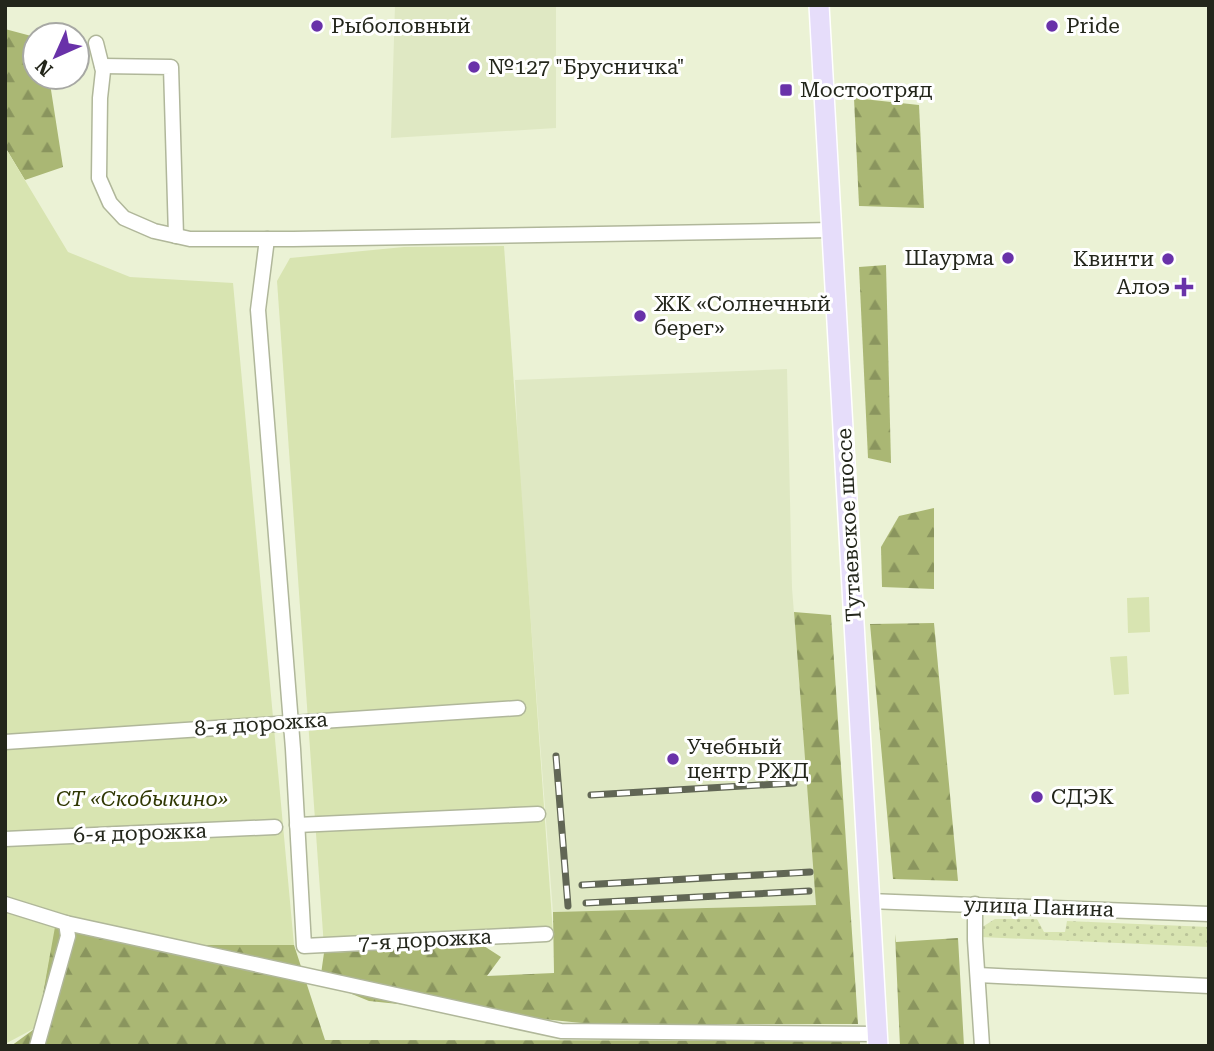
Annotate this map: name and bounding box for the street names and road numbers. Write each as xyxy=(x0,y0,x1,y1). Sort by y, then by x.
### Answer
street label: Тутаевское шоссе xyxy=(832,428,866,622)
street label: 8-я дорожка xyxy=(193,707,329,741)
street label: 6-я дорожка xyxy=(73,819,208,847)
street label: улица Панина xyxy=(963,892,1115,922)
street label: 7-я дорожка xyxy=(358,924,493,955)

